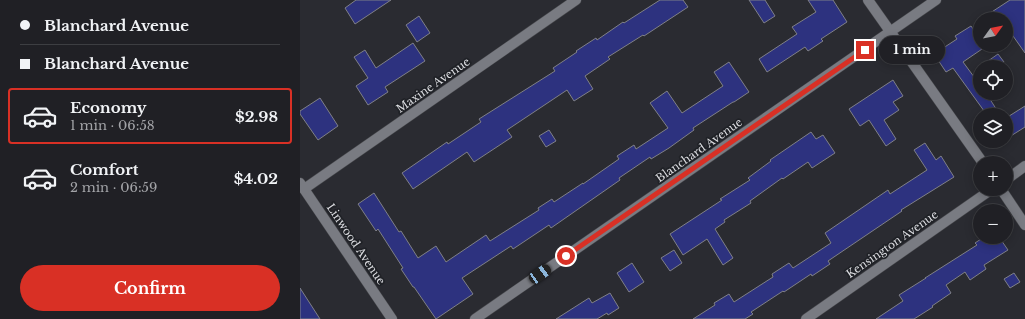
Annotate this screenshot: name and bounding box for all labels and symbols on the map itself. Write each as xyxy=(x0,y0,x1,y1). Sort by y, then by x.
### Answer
north arrow xyxy=(973,12,1013,52)
callout: 1 min xyxy=(879,36,945,64)
route end xyxy=(856,41,874,59)
street label: Maxine Avenue xyxy=(393,54,473,116)
street label: Blanchard Avenue xyxy=(653,115,745,185)
street label: Linwood Avenue xyxy=(324,201,388,287)
street label: Kensington Avenue xyxy=(843,207,941,281)
route start xyxy=(557,247,575,265)
car xyxy=(527,262,553,286)

